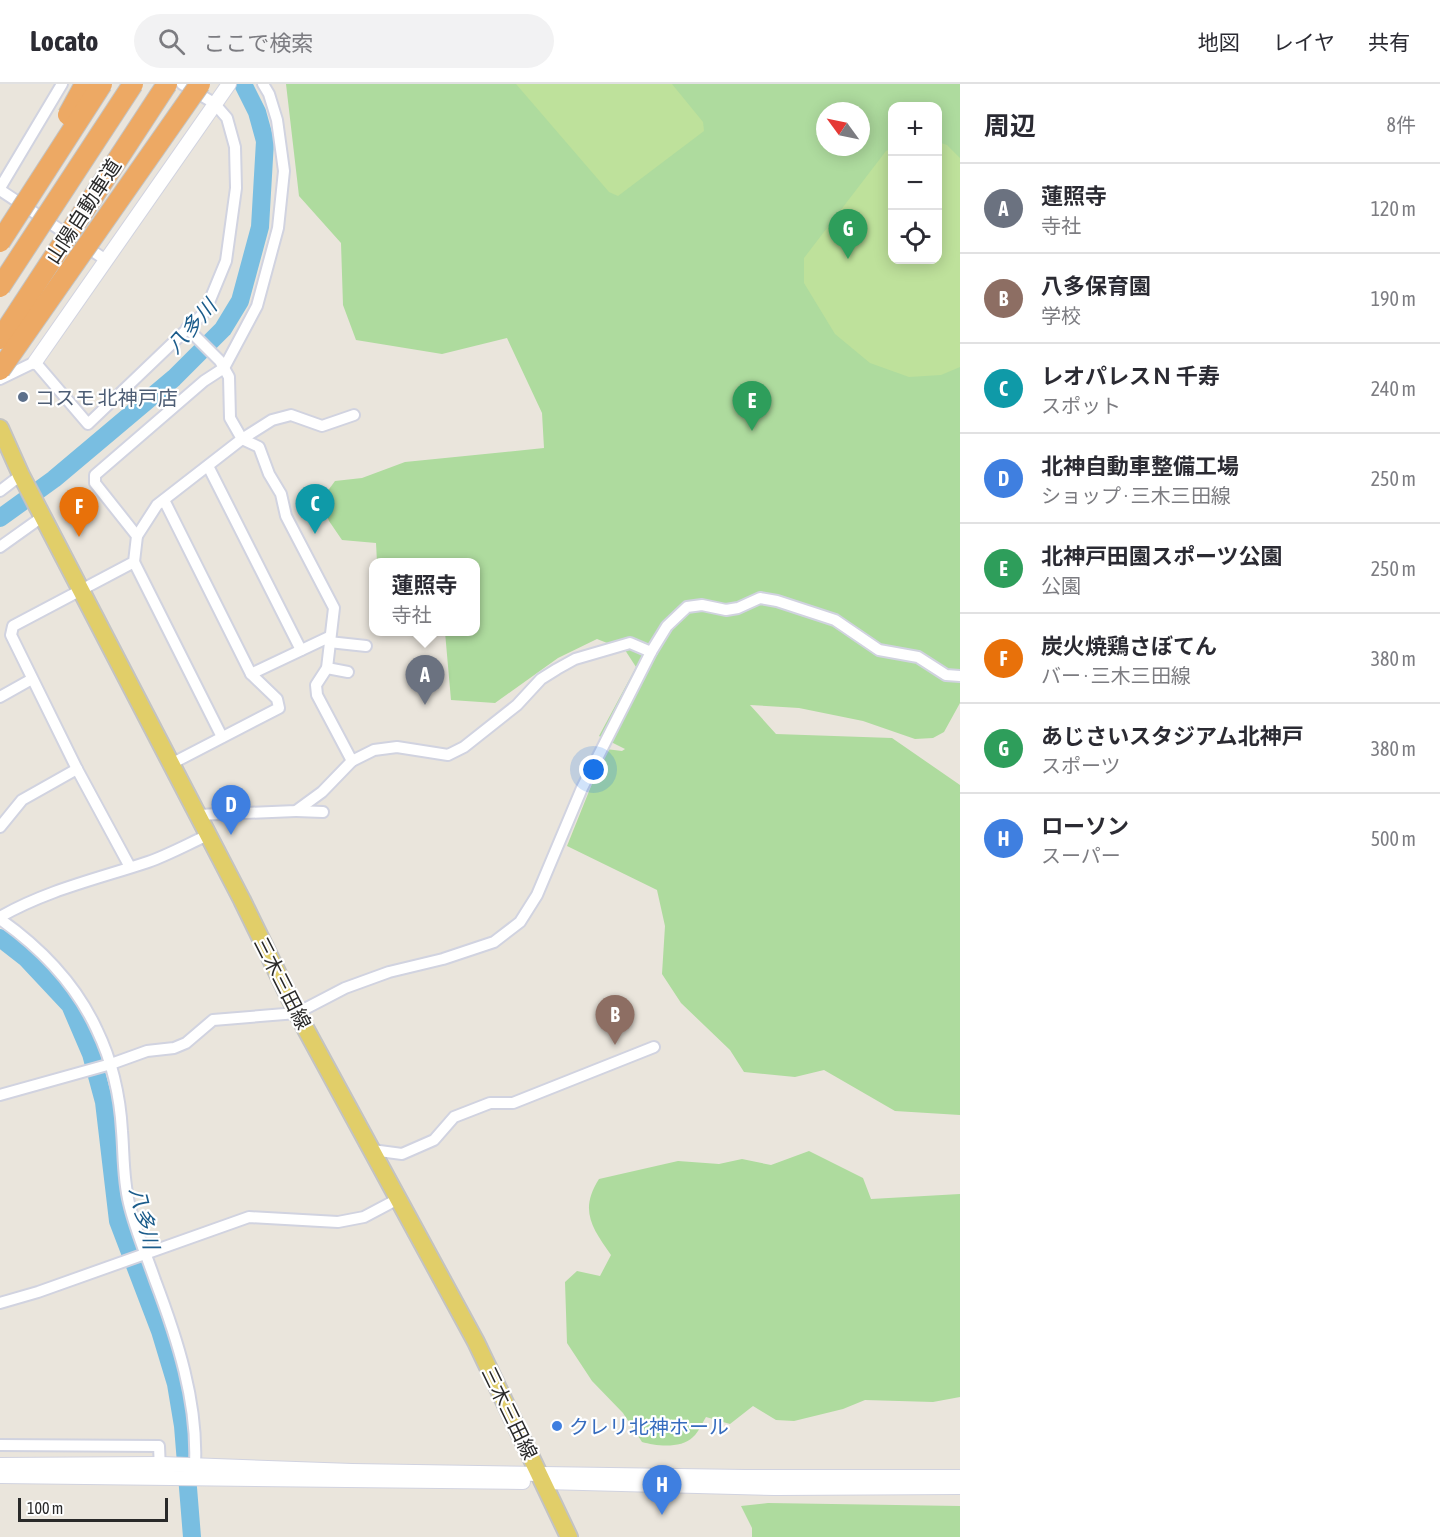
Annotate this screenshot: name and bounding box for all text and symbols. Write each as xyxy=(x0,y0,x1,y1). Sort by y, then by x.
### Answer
search box xyxy=(134,14,554,68)
text: Locato xyxy=(30,25,98,57)
icon: search xyxy=(155,25,188,58)
text: ここで検索 xyxy=(203,30,313,56)
text: 地図 xyxy=(1198,30,1240,54)
text: レイヤ xyxy=(1273,30,1335,54)
text: 共有 xyxy=(1368,30,1410,54)
north arrow xyxy=(816,102,870,156)
map controls xyxy=(888,102,942,264)
button: + xyxy=(888,102,942,156)
text: 周辺 xyxy=(984,111,1036,141)
text: 8件 xyxy=(1387,113,1416,136)
street label: 山陽自動車道 xyxy=(41,154,125,268)
button: − xyxy=(888,156,942,210)
text: 蓮照寺 xyxy=(1041,183,1107,209)
text: A xyxy=(999,197,1008,220)
text: 120 m xyxy=(1371,197,1416,220)
pin: G xyxy=(828,210,868,259)
button: locate xyxy=(888,210,942,264)
text: 寺社 xyxy=(1041,214,1081,237)
text: 八多保育園 xyxy=(1041,273,1151,299)
text: B xyxy=(999,287,1008,310)
text: 190 m xyxy=(1371,287,1416,310)
water label: 八多川 xyxy=(161,293,222,358)
text: 学校 xyxy=(1041,304,1081,327)
text: レオパレスＮ 千寿 xyxy=(1041,363,1220,389)
text: C xyxy=(999,377,1008,400)
text: 240 m xyxy=(1371,377,1416,400)
pin: E xyxy=(732,382,771,431)
place label: コスモ 北神戸店 xyxy=(35,386,178,409)
marker: コスモ 北神戸店 xyxy=(16,390,30,404)
text: スポット xyxy=(1041,394,1121,417)
text: 北神自動車整備工場 xyxy=(1041,453,1239,479)
text: D xyxy=(998,467,1009,490)
text: 250 m xyxy=(1371,467,1416,490)
pin: C xyxy=(296,484,334,534)
text: ショップ · 三木三田線 xyxy=(1041,484,1231,507)
pin: F xyxy=(60,488,98,537)
text: 北神戸田園スポーツ公園 xyxy=(1041,543,1283,569)
text: E xyxy=(999,557,1008,580)
text: 250 m xyxy=(1371,557,1416,580)
popup xyxy=(369,558,480,636)
text: 蓮照寺 xyxy=(391,572,458,598)
text: 公園 xyxy=(1041,574,1081,597)
text: 寺社 xyxy=(391,603,431,626)
text: 炭火焼鶏さぼてん xyxy=(1041,633,1217,659)
text: F xyxy=(999,647,1008,670)
text: 380 m xyxy=(1371,647,1416,670)
pin: A xyxy=(406,656,444,705)
text: バー · 三木三田線 xyxy=(1041,664,1191,687)
text: あじさいスタジアム北神戸 xyxy=(1041,723,1303,749)
text: G xyxy=(998,737,1009,760)
text: 380 m xyxy=(1371,737,1416,760)
text: スポーツ xyxy=(1041,754,1121,777)
your location xyxy=(579,755,608,784)
pin: D xyxy=(212,786,250,835)
text: ローソン xyxy=(1041,813,1129,839)
text: H xyxy=(998,827,1009,850)
text: 500 m xyxy=(1371,827,1416,850)
text: スーパー xyxy=(1041,844,1121,867)
street label: 三木三田線 xyxy=(250,933,316,1033)
pin: B xyxy=(596,996,634,1045)
water label: 八多川 xyxy=(126,1185,165,1253)
street label: 三木三田線 xyxy=(478,1363,542,1463)
place label: クレリ北神ホール xyxy=(569,1415,729,1438)
marker: クレリ北神ホール xyxy=(550,1419,564,1433)
pin: H xyxy=(642,1466,682,1515)
scale bar xyxy=(18,1495,168,1522)
text: 100 m xyxy=(27,1499,63,1517)

